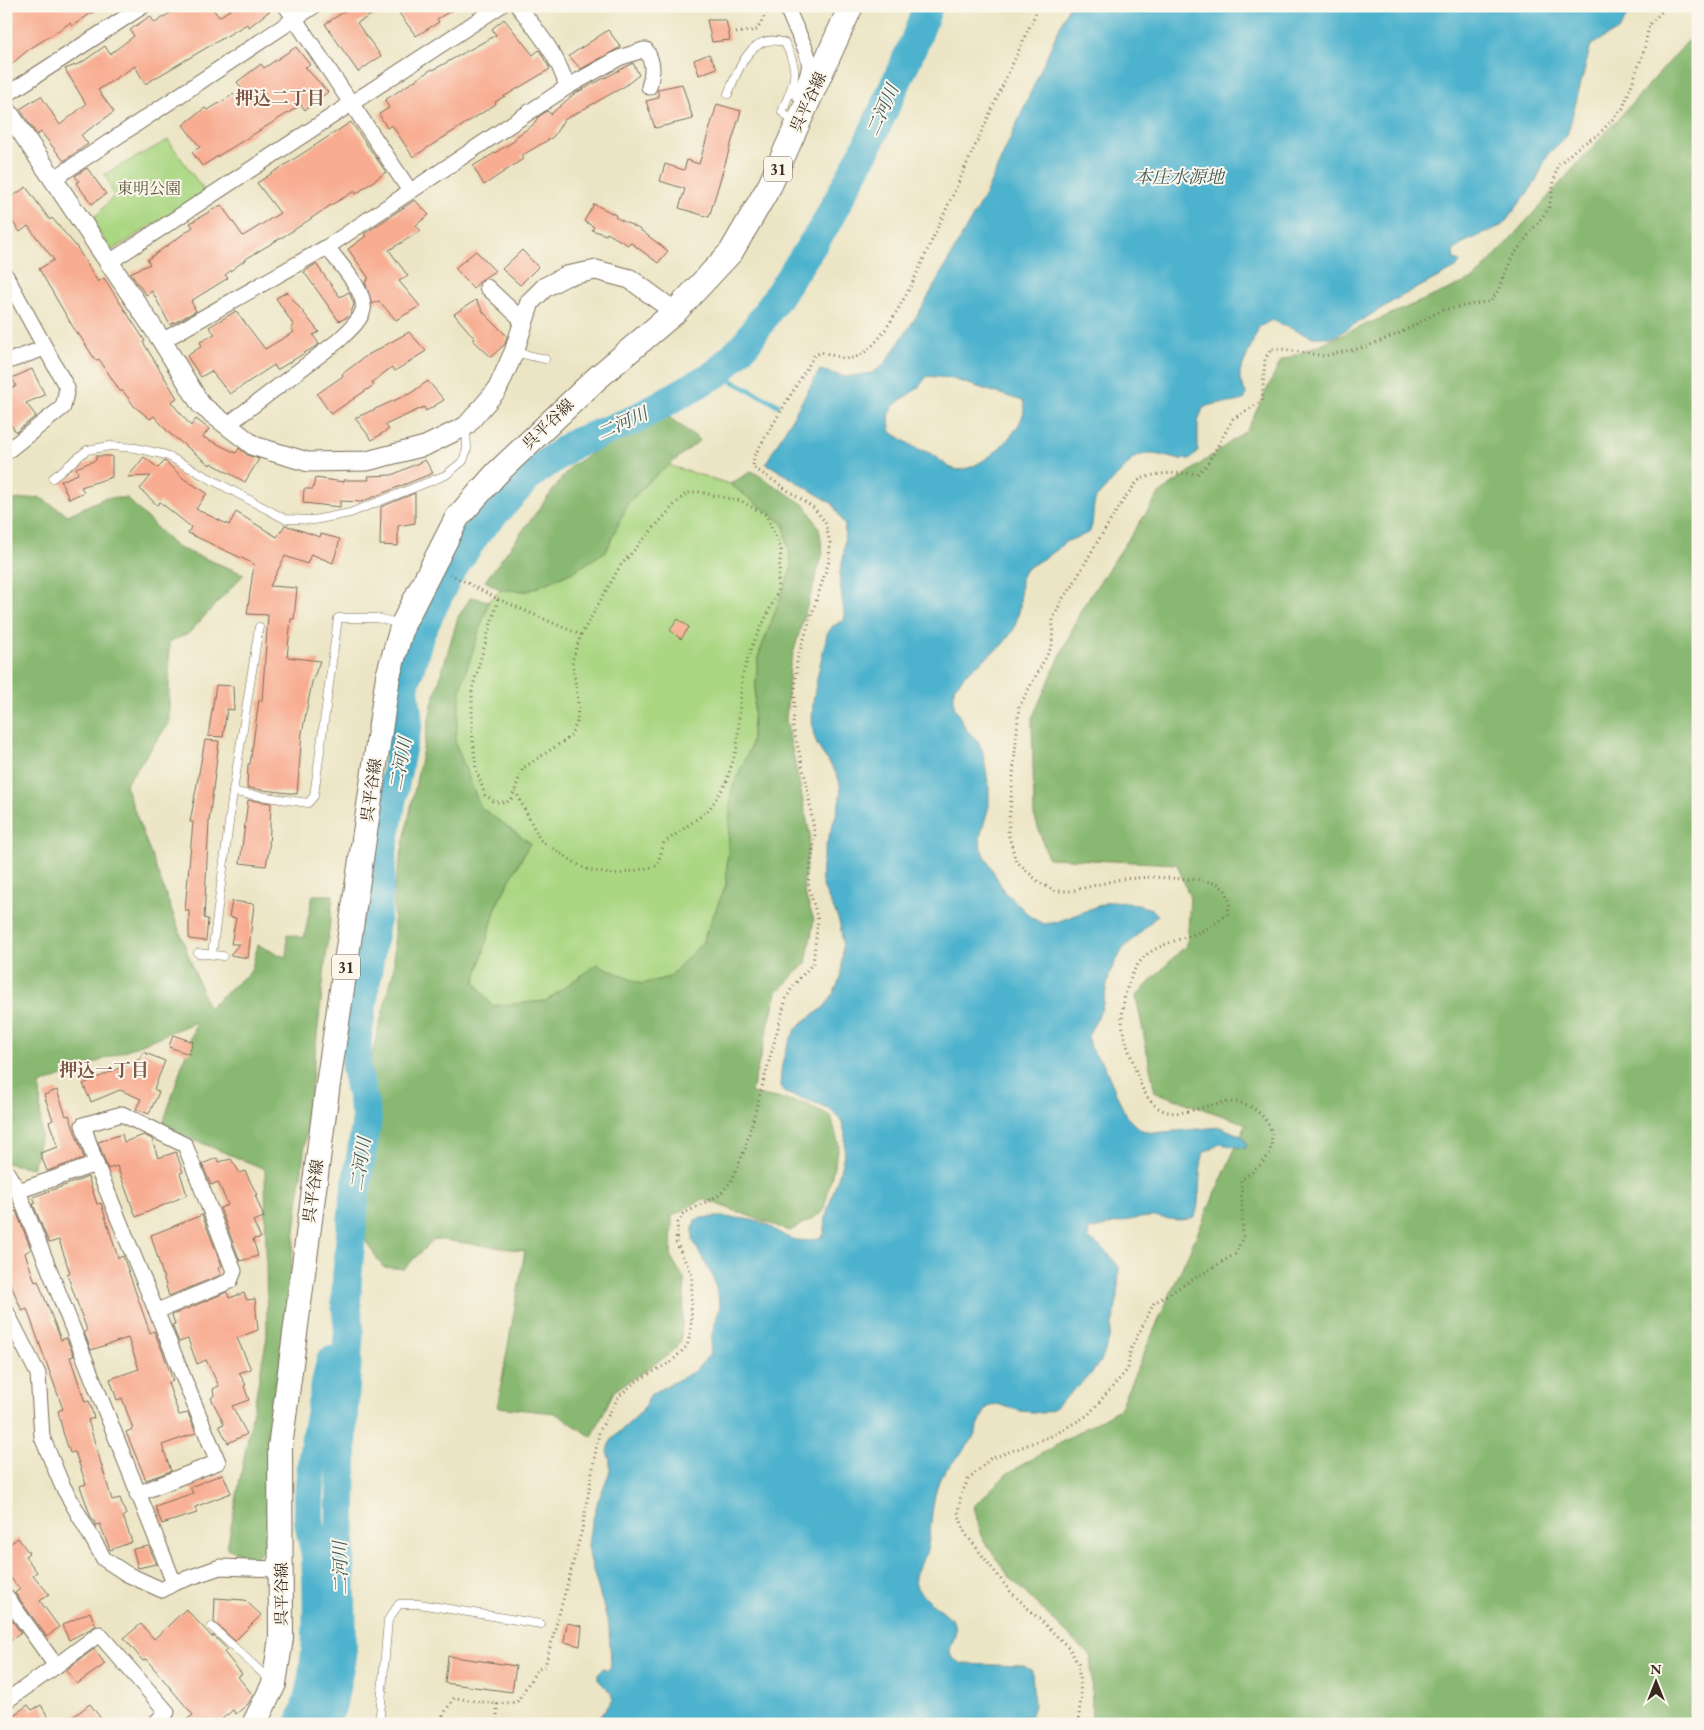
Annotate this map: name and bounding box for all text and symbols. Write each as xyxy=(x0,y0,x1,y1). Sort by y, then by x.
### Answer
street label: 呉平谷線 xyxy=(785,69,831,135)
water label: 二河川 xyxy=(861,79,904,139)
district label: 押込二丁目 xyxy=(235,86,325,109)
road number: 31 xyxy=(764,156,792,182)
water label: 本庄水源地 xyxy=(1134,165,1226,188)
park label: 東明公園 xyxy=(117,178,181,199)
street label: 呉平谷線 xyxy=(518,394,578,454)
water label: 二河川 xyxy=(593,401,653,444)
water label: 二河川 xyxy=(384,733,417,793)
street label: 呉平谷線 xyxy=(356,757,386,823)
road number: 31 xyxy=(332,954,360,980)
district label: 押込一丁目 xyxy=(59,1058,149,1081)
water label: 二河川 xyxy=(344,1134,376,1192)
street label: 呉平谷線 xyxy=(298,1158,328,1224)
water label: 二河川 xyxy=(328,1539,352,1595)
street label: 呉平谷線 xyxy=(271,1562,292,1626)
north arrow xyxy=(1632,1658,1682,1708)
text: N xyxy=(1650,1660,1662,1678)

